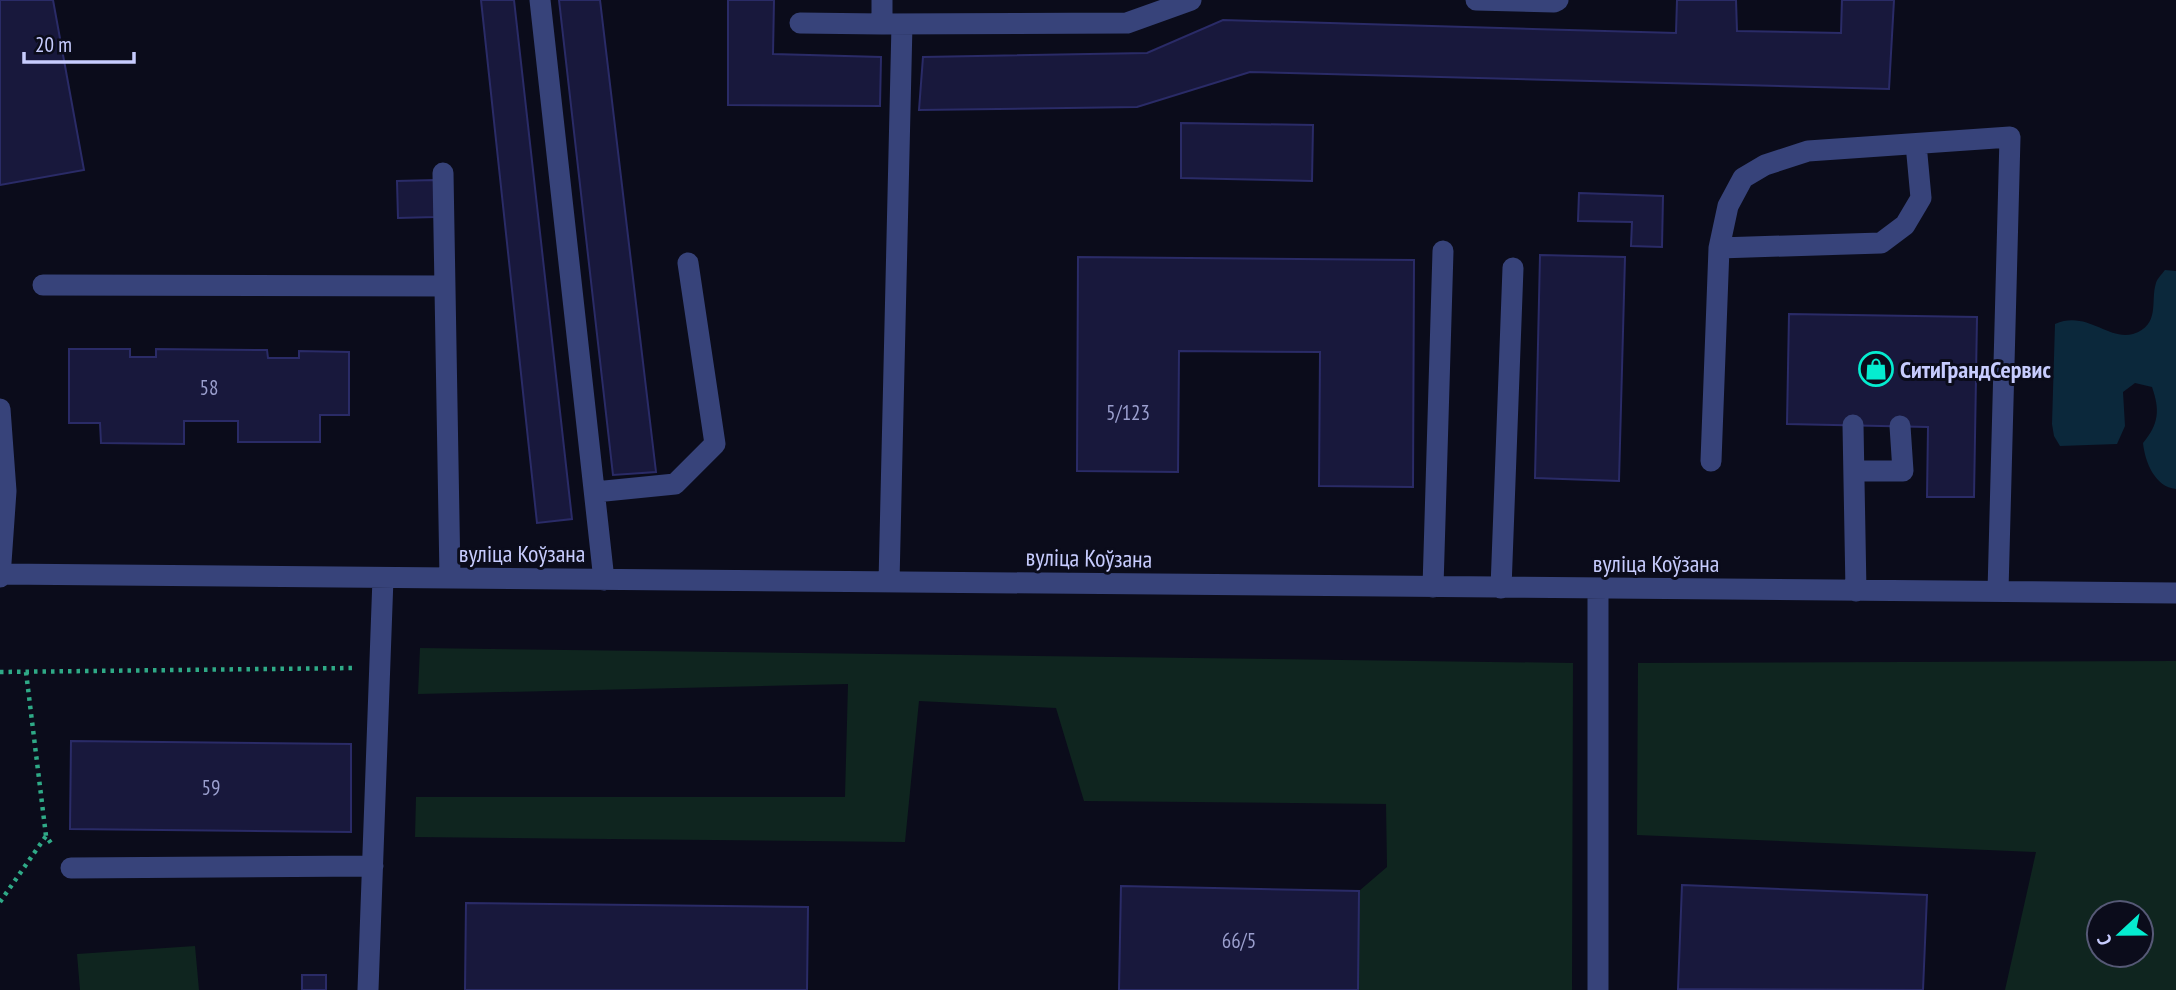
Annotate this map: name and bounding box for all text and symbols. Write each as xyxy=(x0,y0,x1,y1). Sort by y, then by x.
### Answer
scale bar xyxy=(24,21,135,65)
text: 20 m xyxy=(35,31,72,58)
shop icon: СитиГрандСервис xyxy=(1857,350,1895,388)
place label: СитиГрандСервис xyxy=(1900,354,2051,385)
house number: 58 xyxy=(200,374,218,401)
house number: 5/123 xyxy=(1106,399,1150,426)
street label: вуліца Коўзана xyxy=(459,538,585,569)
street label: вуліца Коўзана xyxy=(1025,541,1153,575)
street label: вуліца Коўзана xyxy=(1593,548,1719,579)
house number: 59 xyxy=(202,774,220,801)
north arrow xyxy=(2085,899,2155,969)
house number: 66/5 xyxy=(1222,927,1256,954)
text: С xyxy=(2091,932,2117,949)

